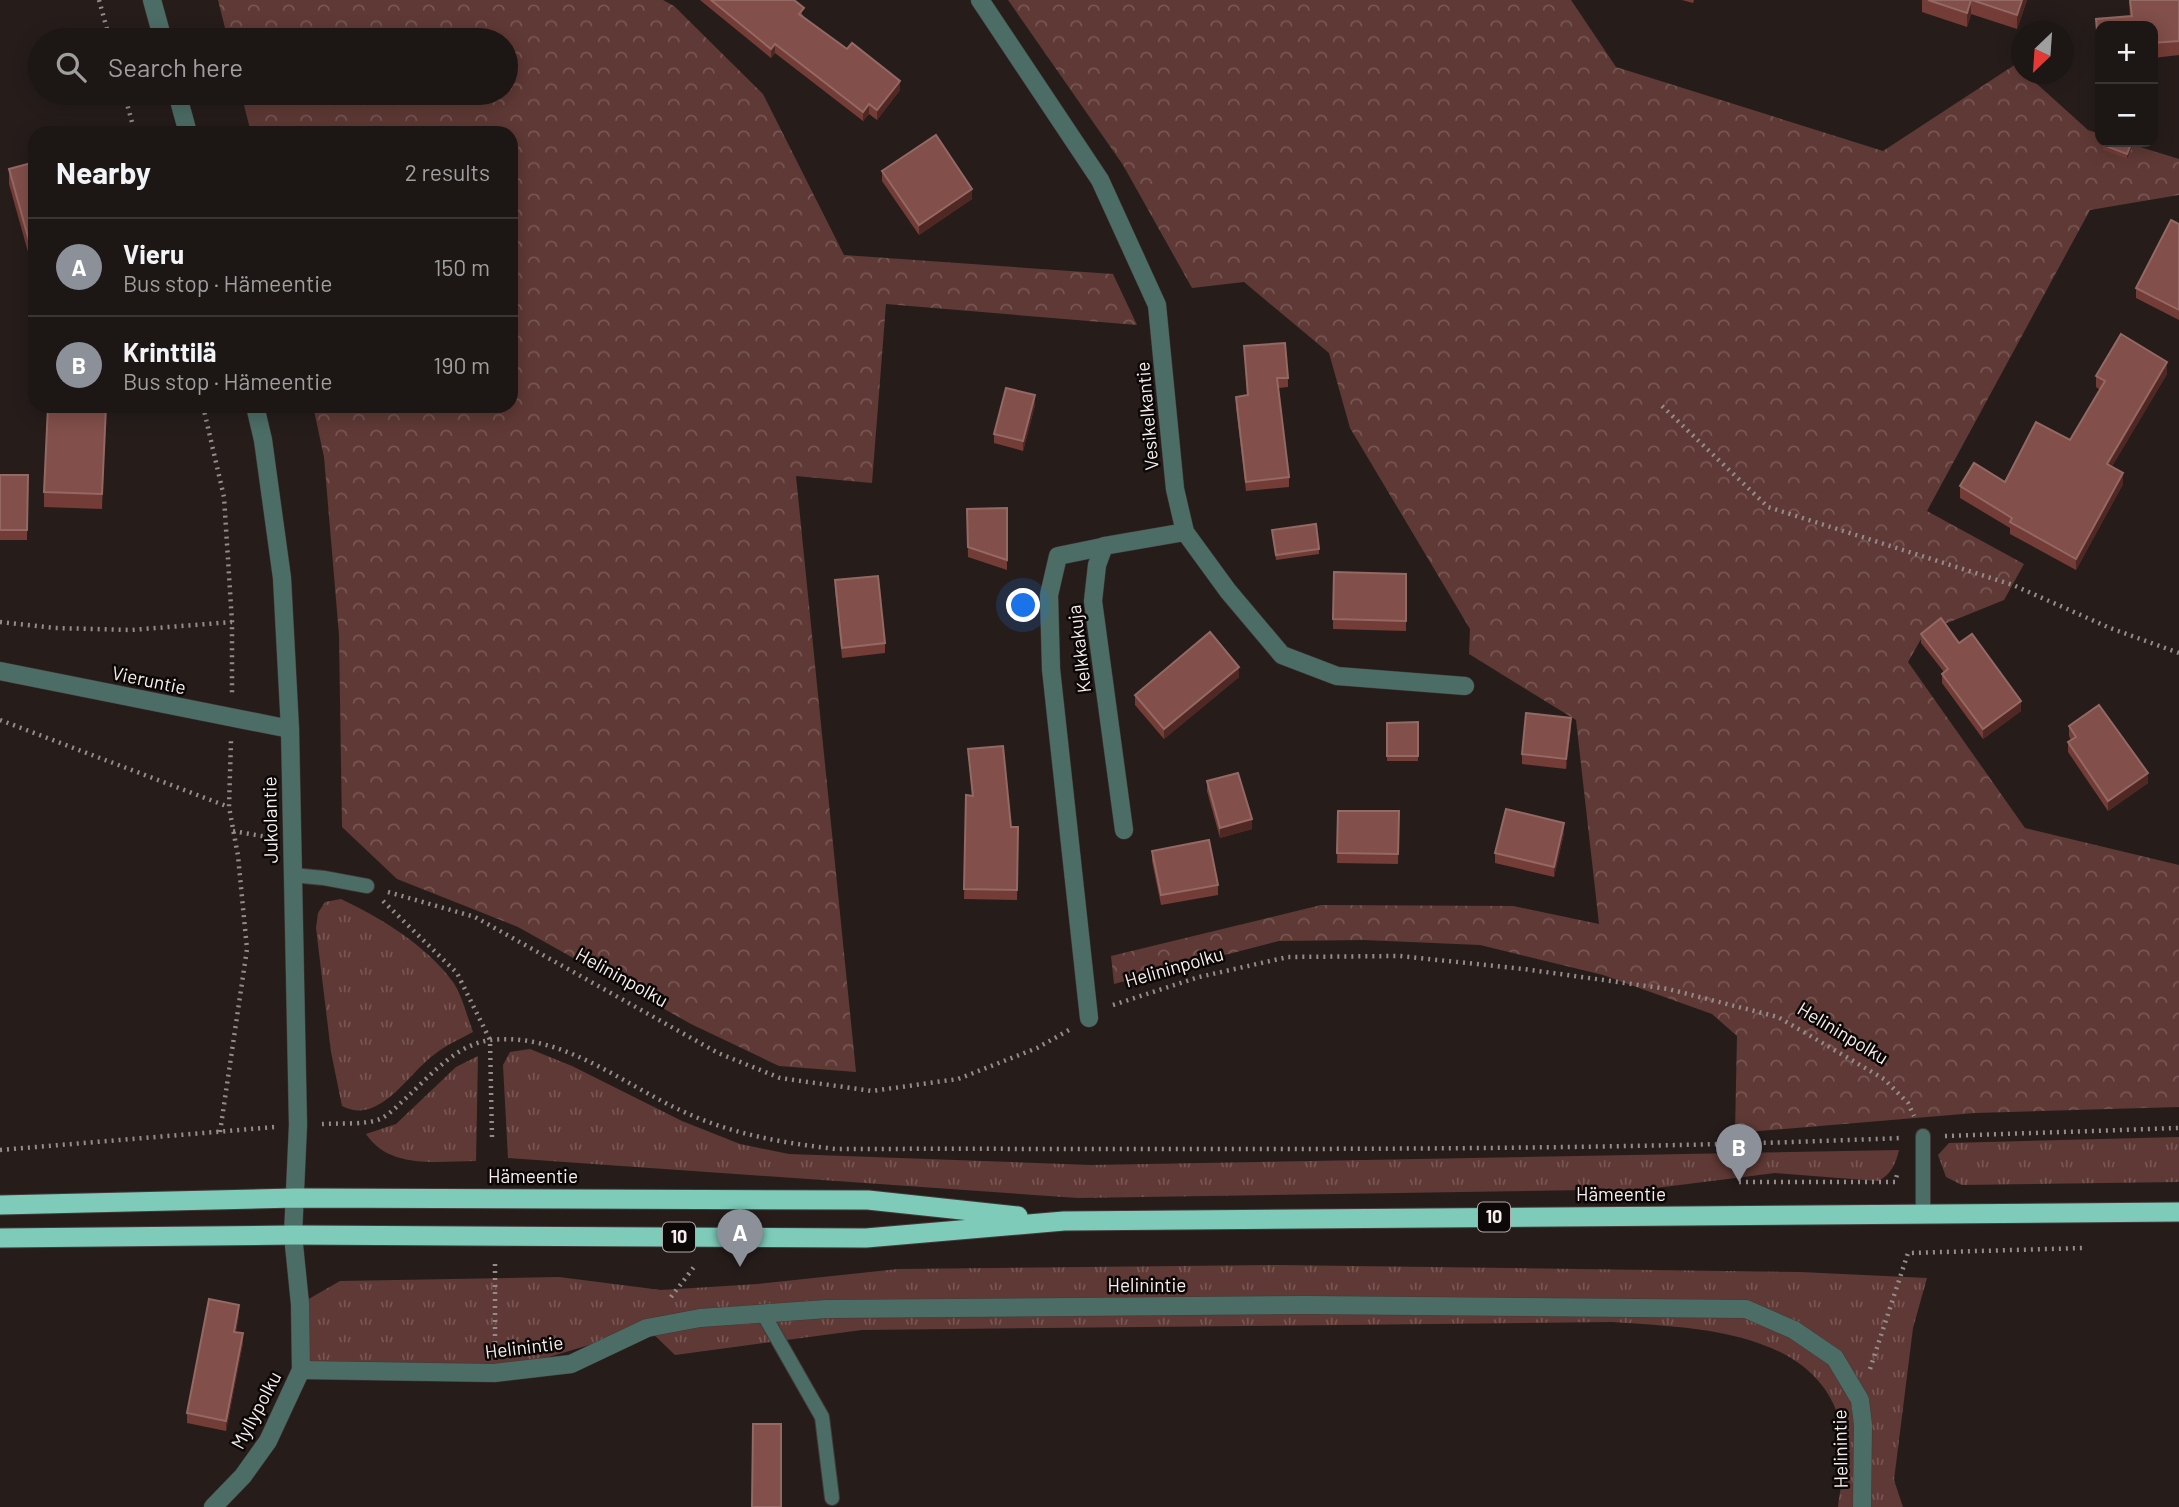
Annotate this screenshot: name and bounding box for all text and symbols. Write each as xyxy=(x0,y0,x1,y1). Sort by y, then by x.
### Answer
north arrow xyxy=(2011,21,2074,84)
map controls xyxy=(2095,21,2158,147)
button: + xyxy=(2095,21,2158,84)
search box xyxy=(28,28,518,105)
icon: search xyxy=(52,48,90,86)
text: Search here xyxy=(108,51,243,82)
button: − xyxy=(2095,84,2158,147)
text: Nearby xyxy=(56,154,151,190)
text: 2 results xyxy=(405,158,490,186)
text: Vieru xyxy=(123,238,184,269)
text: A xyxy=(71,253,87,281)
text: 150 m xyxy=(434,253,490,281)
text: Bus stop · Hämeentie xyxy=(123,269,332,297)
text: Krinttilä xyxy=(123,336,217,367)
text: B xyxy=(72,351,86,379)
text: 190 m xyxy=(433,351,490,379)
street label: Vesikelkantie xyxy=(1130,361,1163,471)
text: Bus stop · Hämeentie xyxy=(123,367,332,395)
your location xyxy=(1006,588,1040,622)
street label: Kelkkakuja xyxy=(1062,604,1095,694)
street label: Vieruntie xyxy=(110,660,188,699)
street label: Jukolantie xyxy=(257,776,282,864)
street label: Helininpolku xyxy=(1122,941,1226,992)
street label: Helininpolku xyxy=(572,942,672,1011)
street label: Helininpolku xyxy=(1794,996,1893,1069)
pin: B xyxy=(1716,1124,1762,1182)
street label: Hämeentie xyxy=(488,1164,578,1187)
street label: Hämeentie xyxy=(1576,1182,1666,1205)
road number: 10 xyxy=(1478,1202,1510,1232)
pin: A xyxy=(717,1209,763,1267)
road number: 10 xyxy=(663,1222,695,1252)
street label: Helinintie xyxy=(1108,1273,1186,1296)
street label: Helinintie xyxy=(483,1330,565,1363)
street label: Myllypolku xyxy=(226,1367,286,1453)
street label: Helinintie xyxy=(1827,1409,1852,1489)

